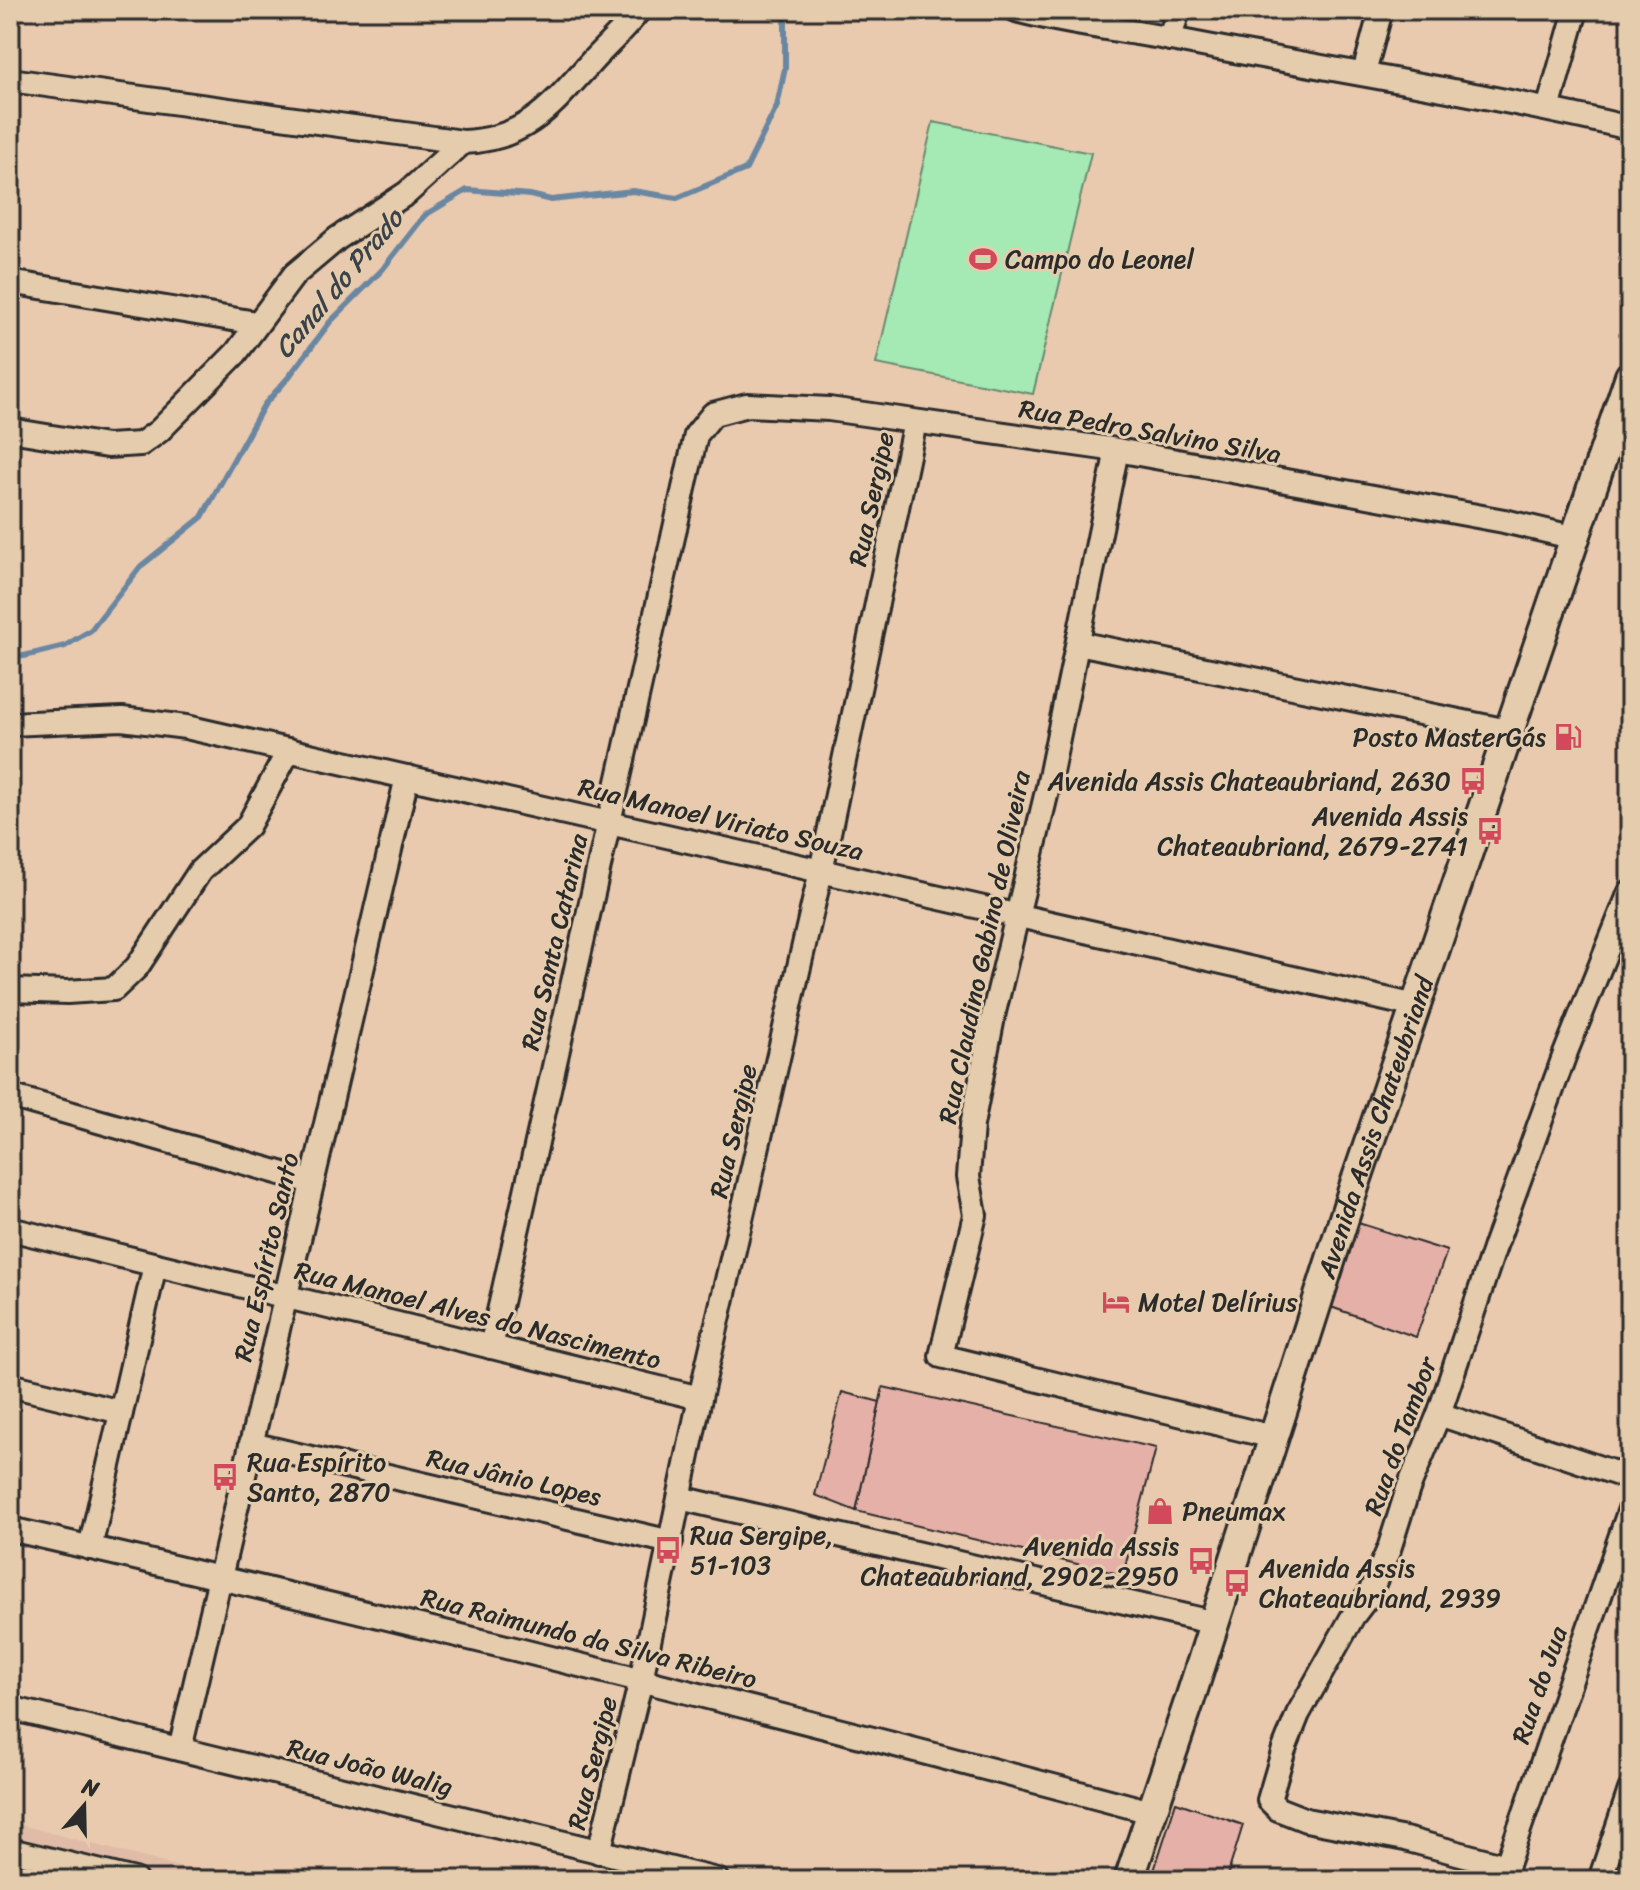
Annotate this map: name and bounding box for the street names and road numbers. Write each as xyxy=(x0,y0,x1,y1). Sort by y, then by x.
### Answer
street label: Rua Pedro Salvino Silva xyxy=(1015,385,1285,477)
street label: Rua Sergipe xyxy=(834,427,908,571)
street label: Rua Manoel Viriato Souza xyxy=(574,764,868,874)
street label: Rua Claudino Gabino de Oliveira xyxy=(924,765,1044,1128)
street label: Rua Santa Catarina xyxy=(507,828,601,1055)
street label: Avenida Assis Chateubriand xyxy=(1303,968,1448,1285)
street label: Rua Sergipe xyxy=(695,1059,771,1203)
street label: Rua Espírito Santo xyxy=(220,1148,312,1366)
street label: Rua Manoel Alves do Nascimento xyxy=(290,1247,666,1383)
street label: Rua do Tambor xyxy=(1350,1349,1450,1522)
street label: Rua Jânio Lopes xyxy=(422,1435,606,1520)
street label: Rua Raimundo da Silva Ribeiro xyxy=(416,1574,762,1702)
street label: Rua do Jua xyxy=(1497,1619,1581,1750)
street label: Rua Sergipe xyxy=(553,1691,631,1835)
street label: Rua João Walig xyxy=(282,1724,458,1810)

